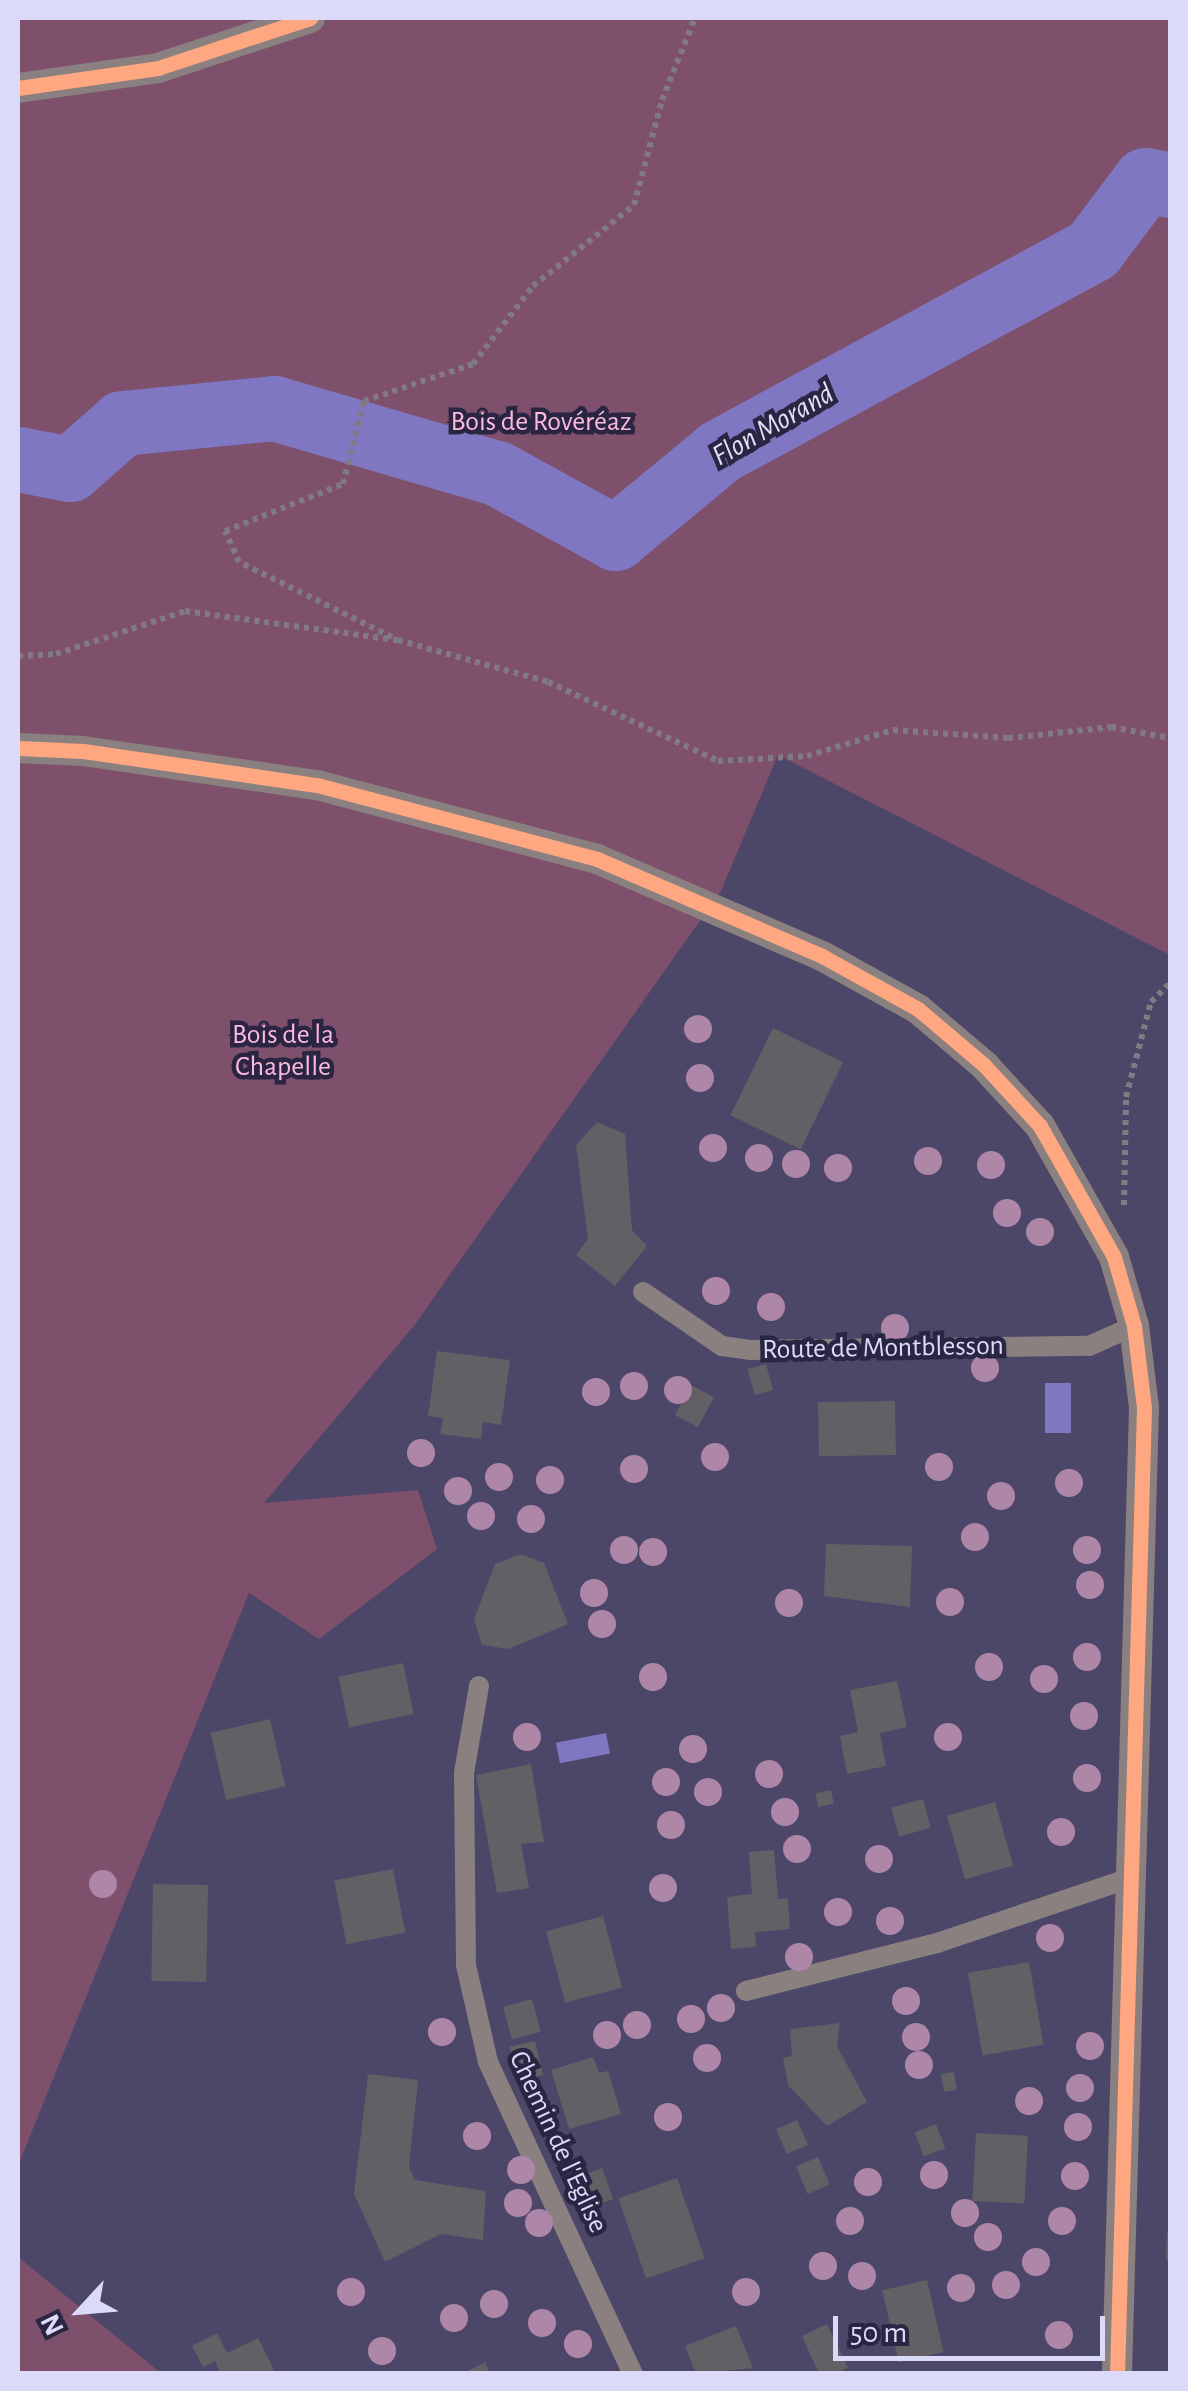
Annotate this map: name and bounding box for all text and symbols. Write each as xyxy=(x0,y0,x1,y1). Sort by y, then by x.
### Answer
water label: Flon Morand xyxy=(706,376,840,474)
park label: Bois de Rovéréaz xyxy=(451,405,631,439)
park label: Bois de la Chapelle xyxy=(232,1018,334,1084)
street label: Route de Montblesson xyxy=(762,1329,1004,1367)
street label: Chemin de l'Eglise xyxy=(501,2046,615,2238)
north arrow xyxy=(30,2261,130,2361)
scale bar xyxy=(838,2296,1110,2358)
text: N xyxy=(36,2309,70,2339)
text: 50 m xyxy=(850,2318,907,2348)

